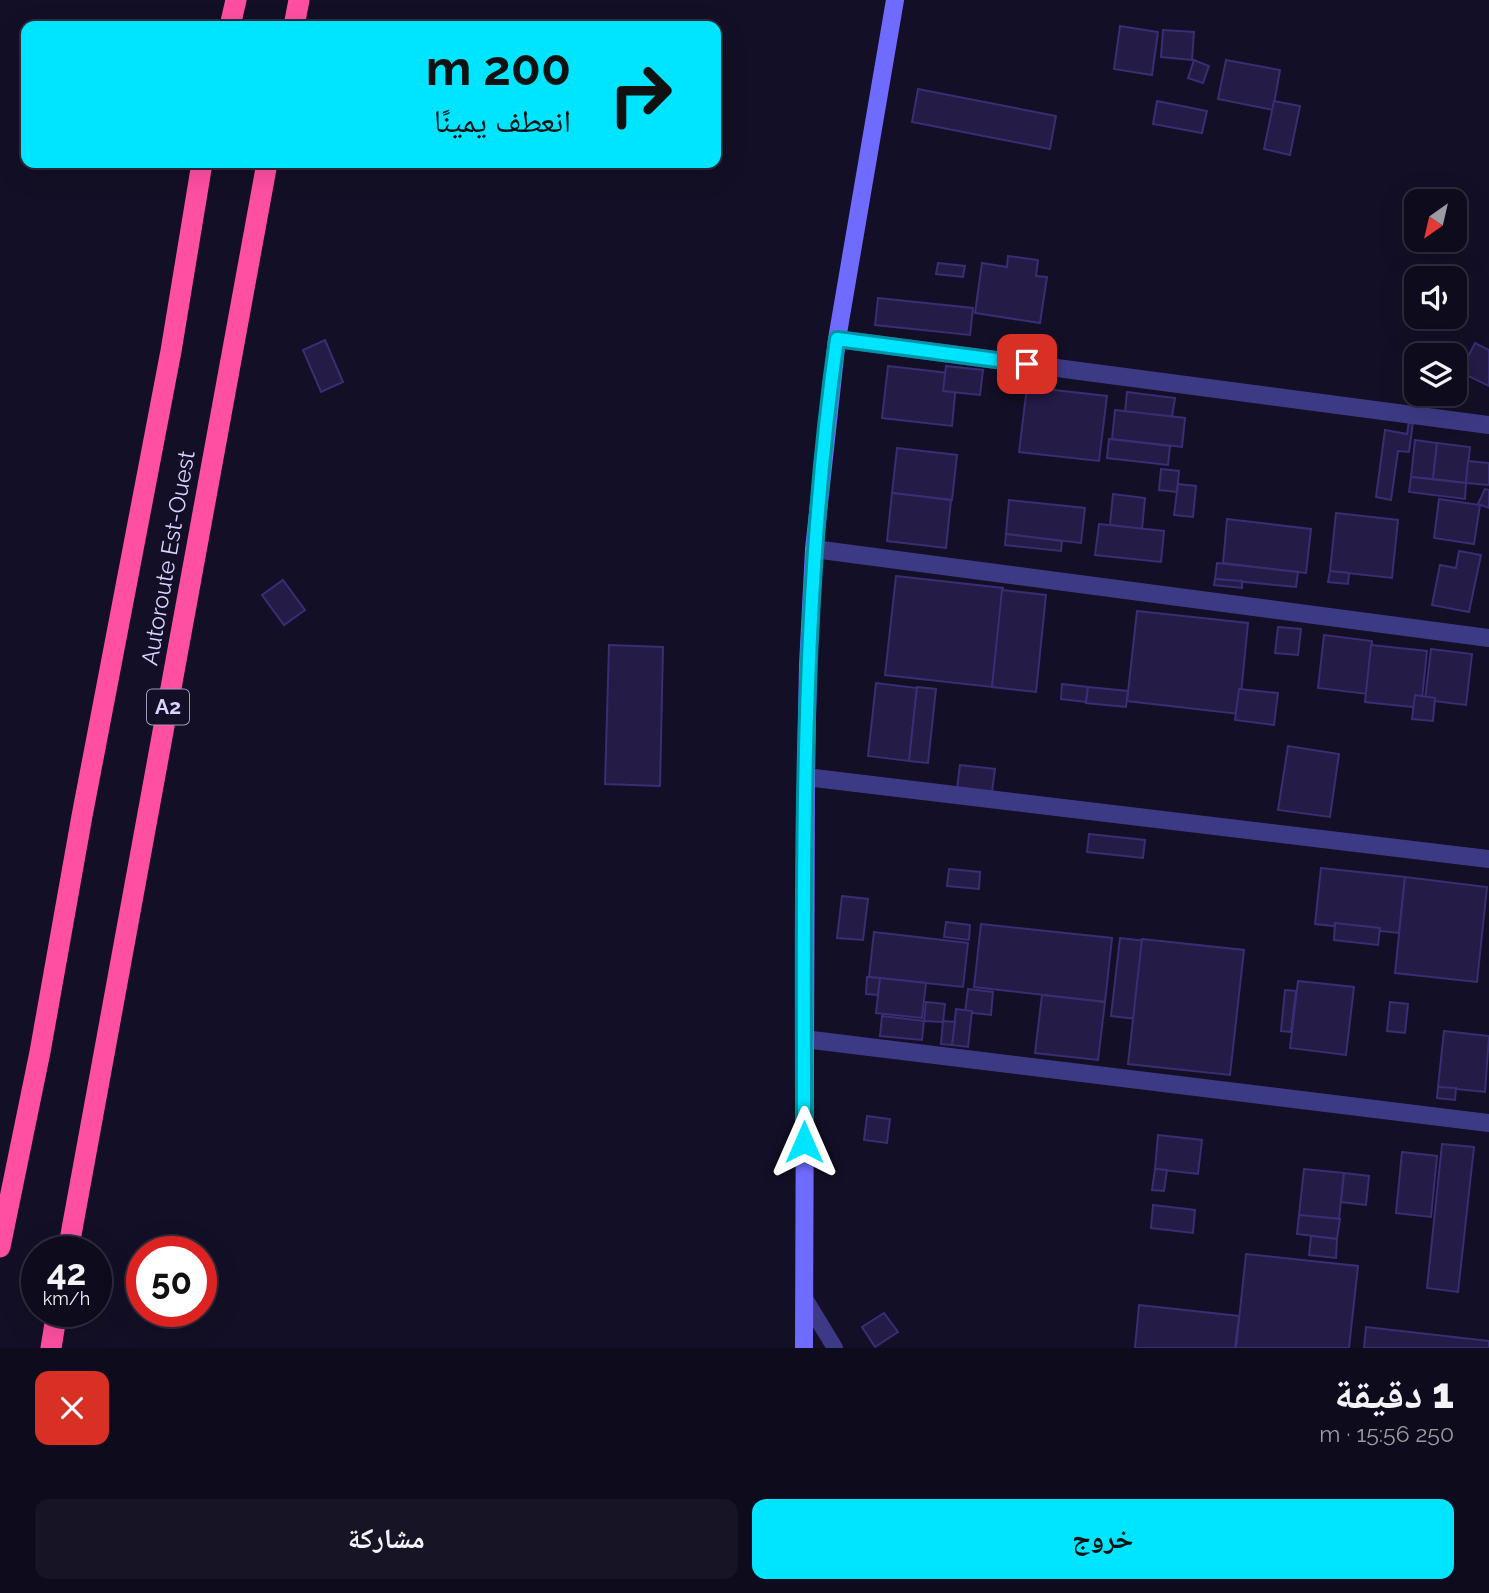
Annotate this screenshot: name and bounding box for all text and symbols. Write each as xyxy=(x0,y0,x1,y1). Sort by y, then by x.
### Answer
text: 200 m xyxy=(426,39,571,96)
icon: right xyxy=(595,49,686,140)
text: انعطف يمينًا xyxy=(434,102,571,139)
north arrow xyxy=(1404,189,1466,252)
map controls xyxy=(1404,189,1467,406)
button: sound xyxy=(1404,266,1467,329)
pin xyxy=(997,334,1057,394)
button: layers xyxy=(1404,343,1467,406)
icon: arrive xyxy=(1008,345,1046,383)
street label: Autoroute Est-Ouest xyxy=(135,448,200,667)
road number: A2 xyxy=(147,690,189,724)
position arrow xyxy=(767,1105,841,1179)
speed limit sign: 50 xyxy=(126,1236,217,1327)
text: 42 xyxy=(47,1252,86,1293)
text: km/h xyxy=(43,1288,90,1309)
text: 1 دقيقة xyxy=(1334,1369,1454,1418)
button: close xyxy=(35,1371,109,1445)
text: 250 m · 15:56 xyxy=(1319,1420,1454,1447)
button: مشاركة xyxy=(35,1499,738,1579)
button: خروج xyxy=(752,1499,1454,1579)

